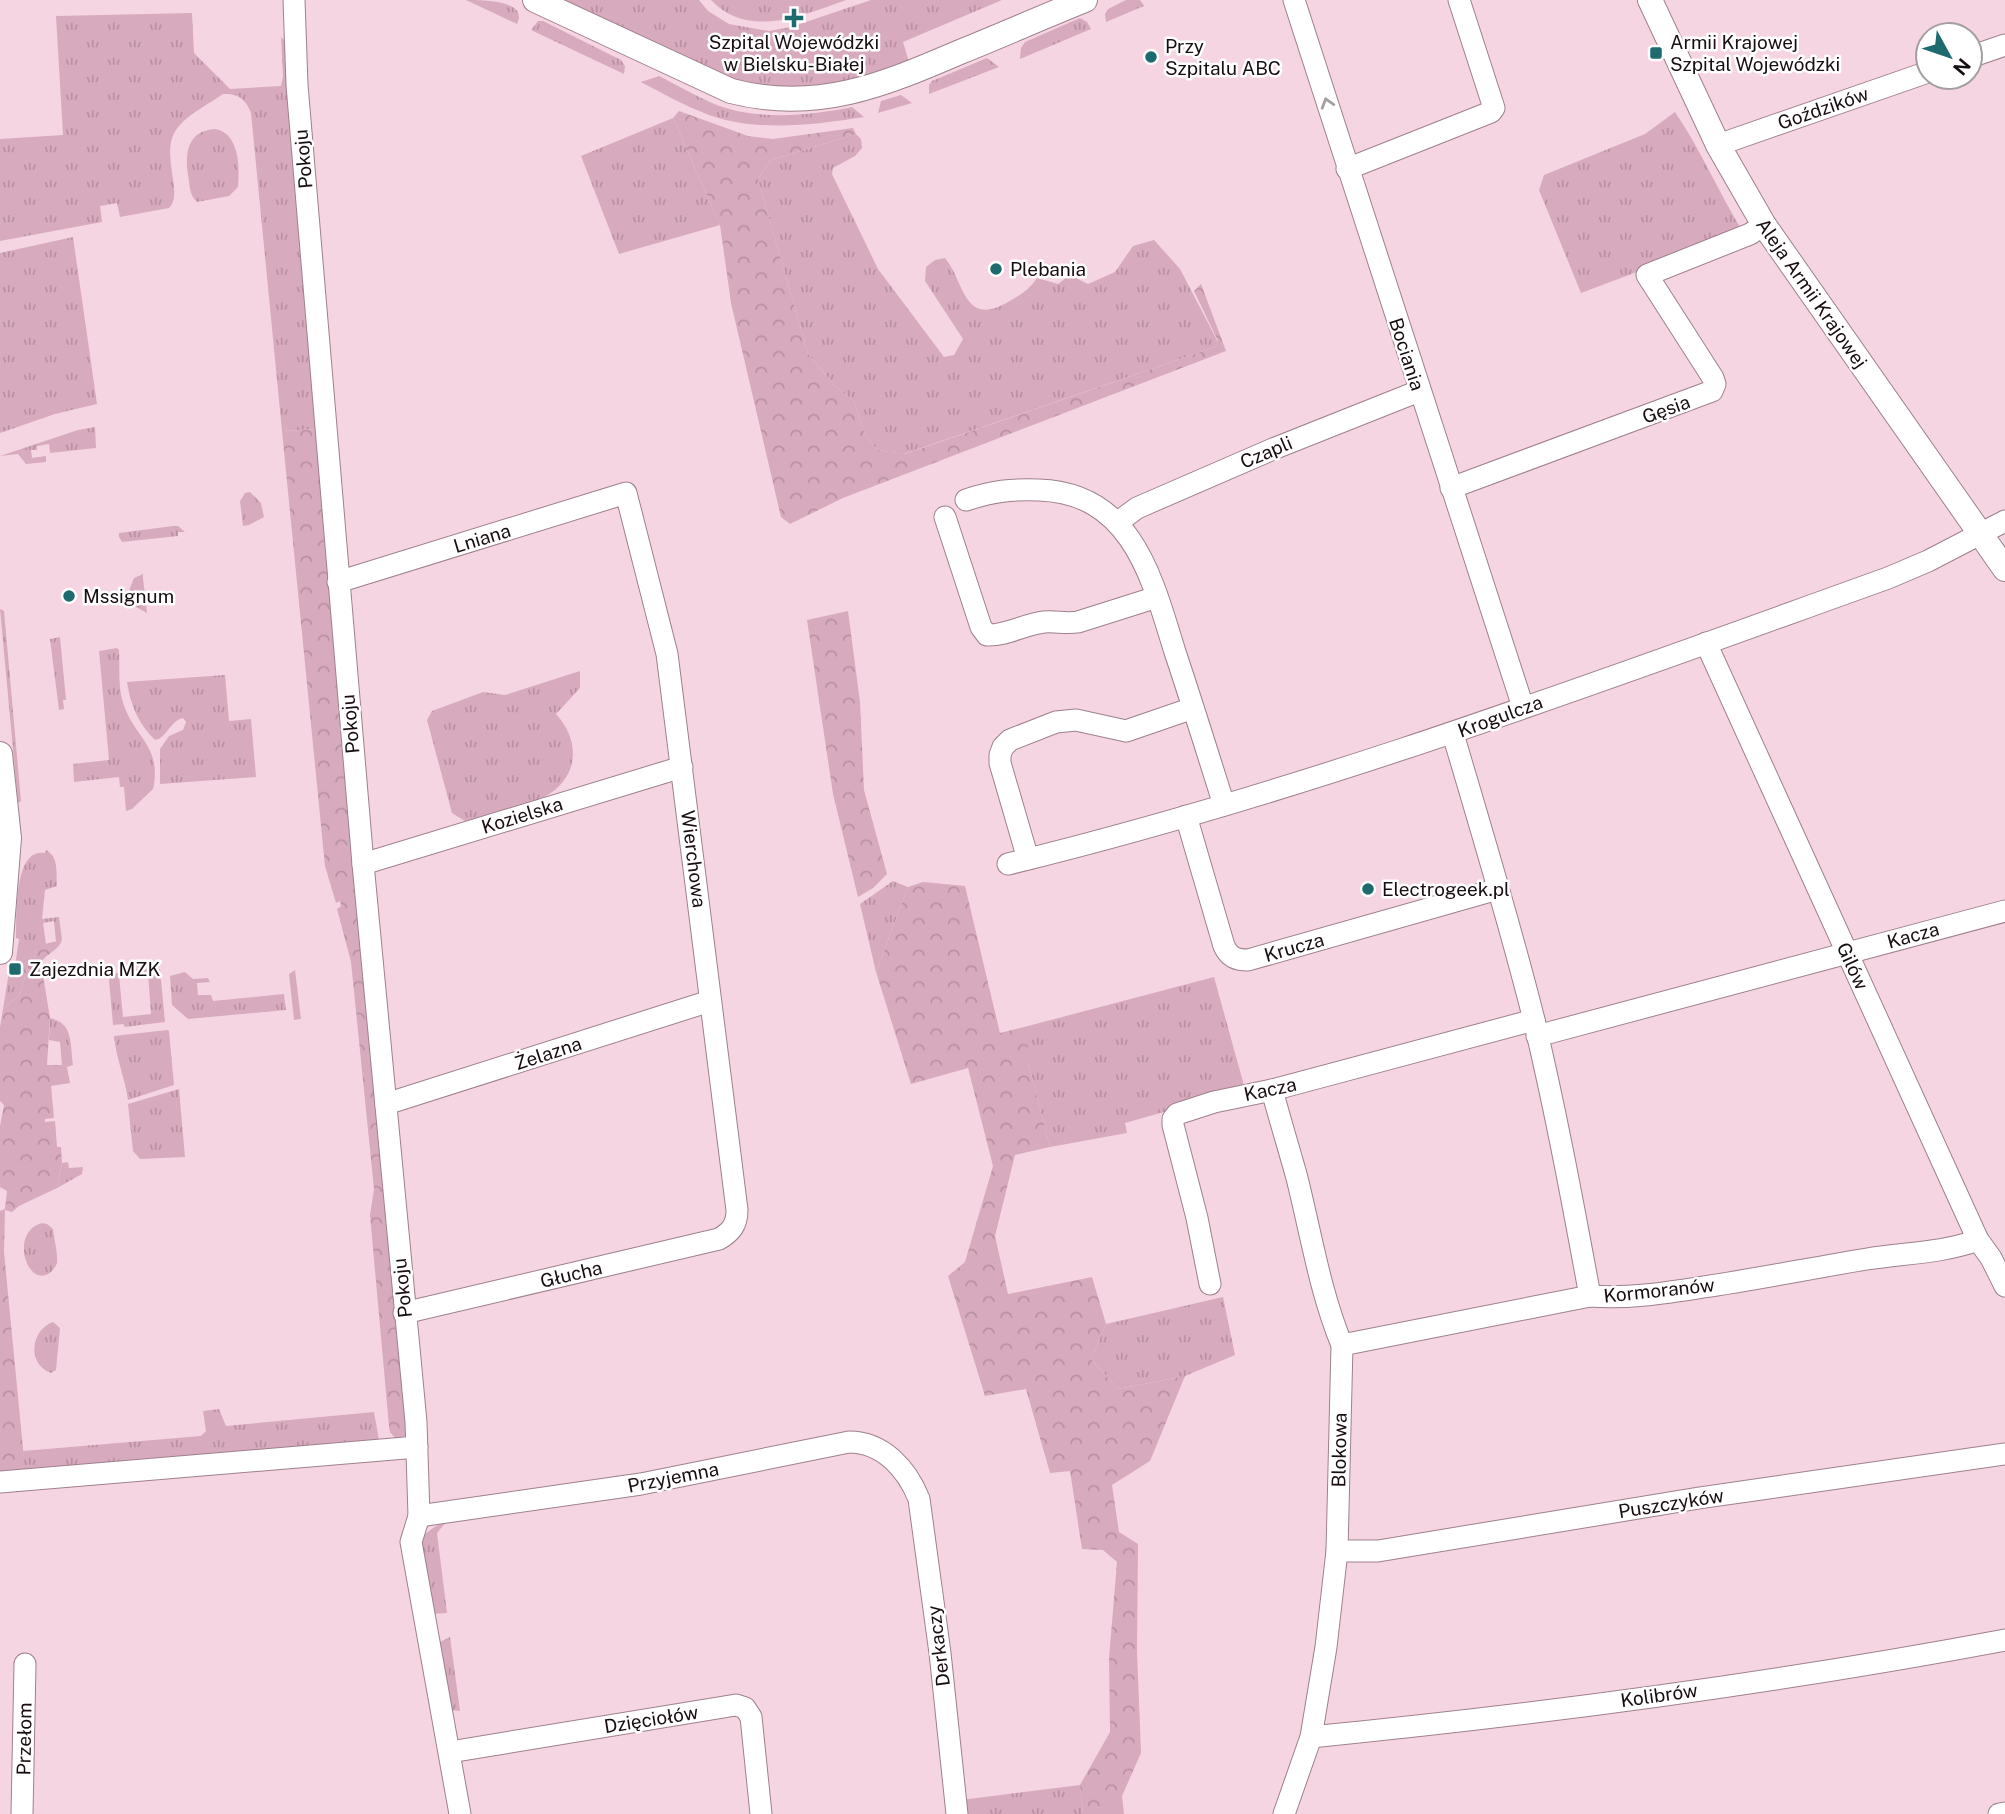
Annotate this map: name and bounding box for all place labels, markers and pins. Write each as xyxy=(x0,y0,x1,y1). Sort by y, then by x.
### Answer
marker: Szpital Wojewódzki w Bielsku-Białej xyxy=(784,8,804,28)
place label: Szpital Wojewódzki w Bielsku-Białej xyxy=(709,31,879,75)
place label: Armii Krajowej Szpital Wojewódzki xyxy=(1670,31,1840,75)
place label: Przy Szpitalu ABC xyxy=(1165,35,1281,79)
marker: Armii Krajowej Szpital Wojewódzki xyxy=(1648,45,1664,61)
marker: Przy Szpitalu ABC xyxy=(1143,49,1159,65)
place label: Plebania xyxy=(1010,258,1086,280)
marker: Plebania xyxy=(988,261,1004,277)
place label: Mssignum xyxy=(83,585,174,607)
marker: Mssignum xyxy=(61,588,77,604)
place label: Electrogeek.pl xyxy=(1382,878,1510,900)
marker: Electrogeek.pl xyxy=(1360,881,1376,897)
place label: Zajezdnia MZK xyxy=(29,958,160,980)
marker: Zajezdnia MZK xyxy=(7,961,23,977)

